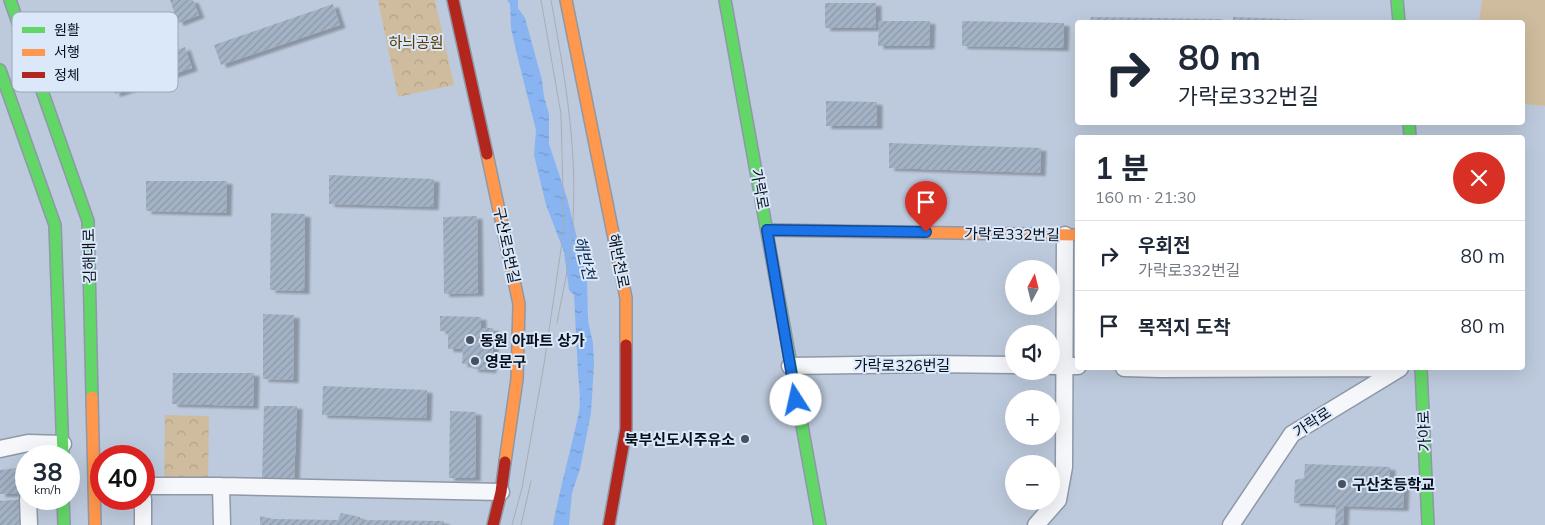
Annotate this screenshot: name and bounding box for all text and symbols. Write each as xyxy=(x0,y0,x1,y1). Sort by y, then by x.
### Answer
legend xyxy=(12,12,178,92)
text: 원활 xyxy=(54,21,80,39)
park label: 하늬공원 xyxy=(388,33,444,52)
text: 80 m xyxy=(1178,35,1261,79)
icon: right xyxy=(1095,40,1160,105)
text: 서행 xyxy=(54,43,80,61)
text: 정체 xyxy=(54,66,80,84)
text: 가락로332번길 xyxy=(1178,82,1319,110)
text: 1 분 xyxy=(1095,149,1149,187)
button: close xyxy=(1453,152,1505,204)
street label: 가락로 xyxy=(747,167,773,211)
pin xyxy=(905,181,947,232)
text: 160 m · 21:30 xyxy=(1095,187,1196,207)
icon: arrive xyxy=(912,188,940,216)
street label: 구산로5번길 xyxy=(490,205,524,285)
street label: 가락로332번길 xyxy=(964,224,1060,244)
street label: 김해대로 xyxy=(79,228,99,284)
street label: 해반천로 xyxy=(604,232,634,290)
text: 우회전 xyxy=(1138,233,1190,257)
water label: 해반천 xyxy=(570,234,601,284)
icon: right xyxy=(1095,242,1123,270)
text: 80 m xyxy=(1461,244,1505,268)
north arrow xyxy=(1005,260,1060,315)
map controls xyxy=(1005,260,1060,510)
text: 가락로332번길 xyxy=(1138,260,1240,280)
icon: arrive xyxy=(1095,312,1123,340)
text: 80 m xyxy=(1461,314,1505,338)
text: 목적지 도착 xyxy=(1138,315,1231,339)
button: sound xyxy=(1005,325,1060,380)
place label: 동원 아파트 상가 xyxy=(480,331,585,350)
marker: 동원 아파트 상가 xyxy=(464,334,476,346)
place label: 영문구 xyxy=(485,352,527,371)
marker: 영문구 xyxy=(469,355,481,367)
street label: 가락로326번길 xyxy=(854,356,950,375)
position arrow xyxy=(769,373,821,425)
button: + xyxy=(1005,390,1060,445)
street label: 가락로 xyxy=(1289,403,1335,441)
street label: 가야로 xyxy=(1414,410,1434,452)
place label: 북부신도시주유소 xyxy=(625,430,735,449)
marker: 북부신도시주유소 xyxy=(739,433,751,445)
speed limit sign: 40 xyxy=(90,445,155,510)
button: − xyxy=(1005,455,1060,510)
text: 38 xyxy=(32,456,63,487)
place label: 구산초등학교 xyxy=(1352,475,1435,494)
marker: 구산초등학교 xyxy=(1336,478,1348,490)
text: km/h xyxy=(34,482,61,497)

